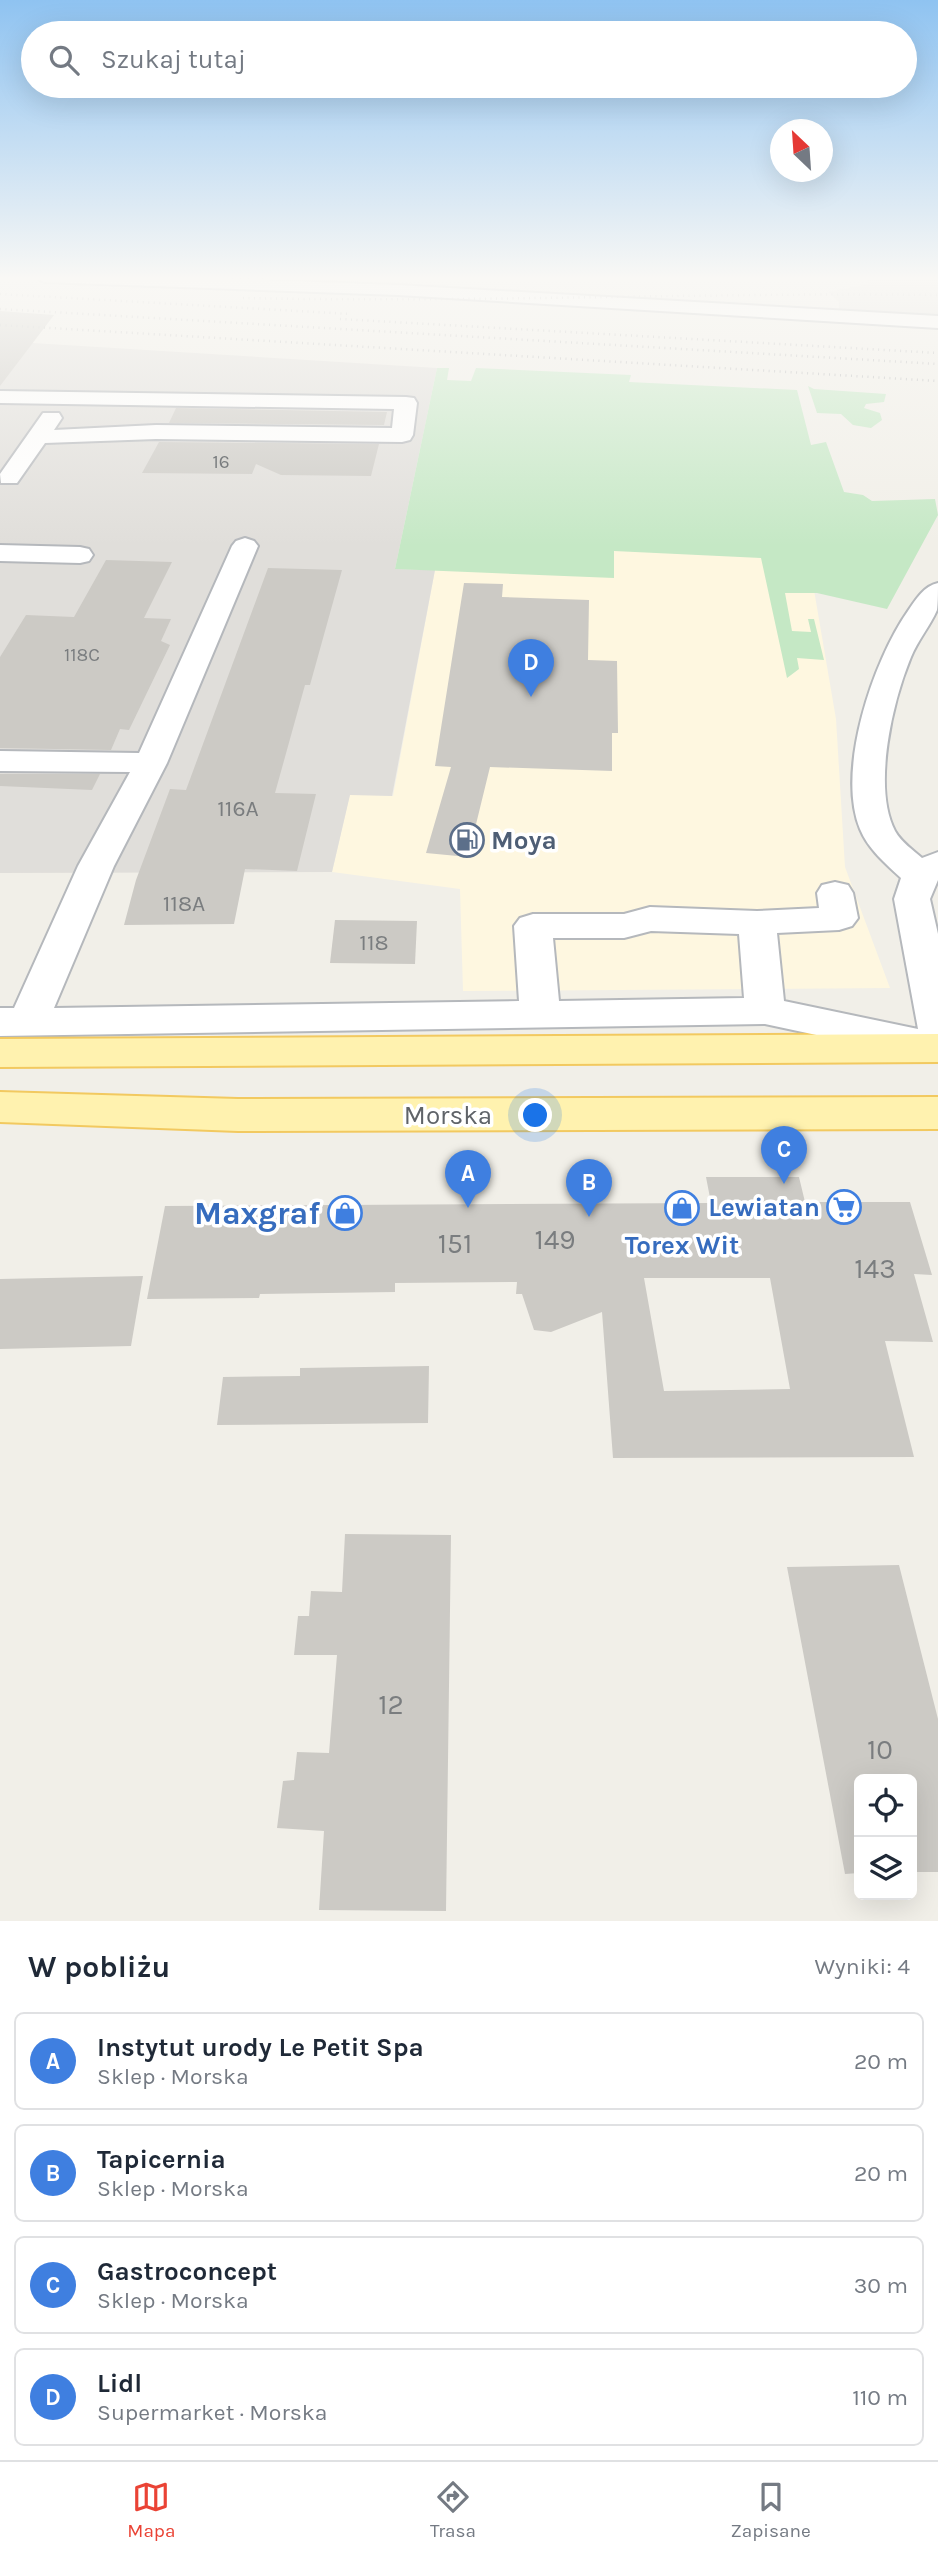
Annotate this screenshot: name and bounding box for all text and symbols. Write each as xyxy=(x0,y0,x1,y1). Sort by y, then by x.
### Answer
search box xyxy=(21,21,917,98)
icon: search xyxy=(45,41,83,79)
text: Szukaj tutaj xyxy=(101,44,246,75)
north arrow xyxy=(770,119,833,182)
house number: 16 xyxy=(212,451,230,473)
pin: D xyxy=(508,639,554,697)
house number: 118C xyxy=(64,644,100,666)
house number: 116A xyxy=(217,795,259,822)
fuel station icon: Moya xyxy=(448,821,486,859)
place label: Moya xyxy=(491,825,557,856)
house number: 118A xyxy=(163,890,205,917)
house number: 118 xyxy=(359,929,389,956)
your location xyxy=(518,1098,552,1132)
street label: Morska xyxy=(404,1100,492,1131)
pin: C xyxy=(761,1126,807,1184)
pin: A xyxy=(445,1150,491,1208)
pin: B xyxy=(566,1159,612,1217)
supermarket icon: Lewiatan xyxy=(825,1188,863,1226)
shop icon: Torex Wit xyxy=(663,1189,701,1227)
place label: Lewiatan xyxy=(708,1192,820,1223)
shop icon: Maxgraf xyxy=(326,1194,364,1232)
place label: Maxgraf xyxy=(194,1195,320,1232)
house number: 149 xyxy=(534,1223,576,1256)
house number: 151 xyxy=(438,1227,472,1260)
place label: Torex Wit xyxy=(625,1230,739,1261)
house number: 143 xyxy=(854,1252,896,1285)
house number: 12 xyxy=(378,1688,404,1721)
house number: 10 xyxy=(867,1733,893,1766)
map controls xyxy=(854,1774,917,1900)
button: locate xyxy=(854,1774,917,1837)
button: layers xyxy=(854,1837,917,1900)
text: W pobliżu xyxy=(28,1949,170,1985)
text: Wyniki: 4 xyxy=(815,1953,910,1980)
text: Instytut urody Le Petit Spa xyxy=(97,2032,424,2063)
text: A xyxy=(46,2048,60,2075)
text: 20 m xyxy=(854,2048,908,2075)
text: Sklep · Morska xyxy=(97,2063,249,2090)
text: Tapicernia xyxy=(97,2144,226,2175)
text: B xyxy=(46,2160,60,2187)
text: 20 m xyxy=(854,2160,908,2187)
text: Sklep · Morska xyxy=(97,2175,249,2202)
text: Gastroconcept xyxy=(97,2256,277,2287)
text: C xyxy=(46,2272,60,2299)
text: 30 m xyxy=(854,2272,908,2299)
text: Sklep · Morska xyxy=(97,2287,249,2314)
text: Lidl xyxy=(97,2368,142,2399)
text: D xyxy=(45,2384,61,2411)
text: 110 m xyxy=(852,2384,908,2411)
text: Supermarket · Morska xyxy=(97,2399,327,2426)
tab: Mapa xyxy=(127,2478,175,2542)
tab: Trasa xyxy=(430,2478,476,2542)
tab: Zapisane xyxy=(731,2478,811,2542)

